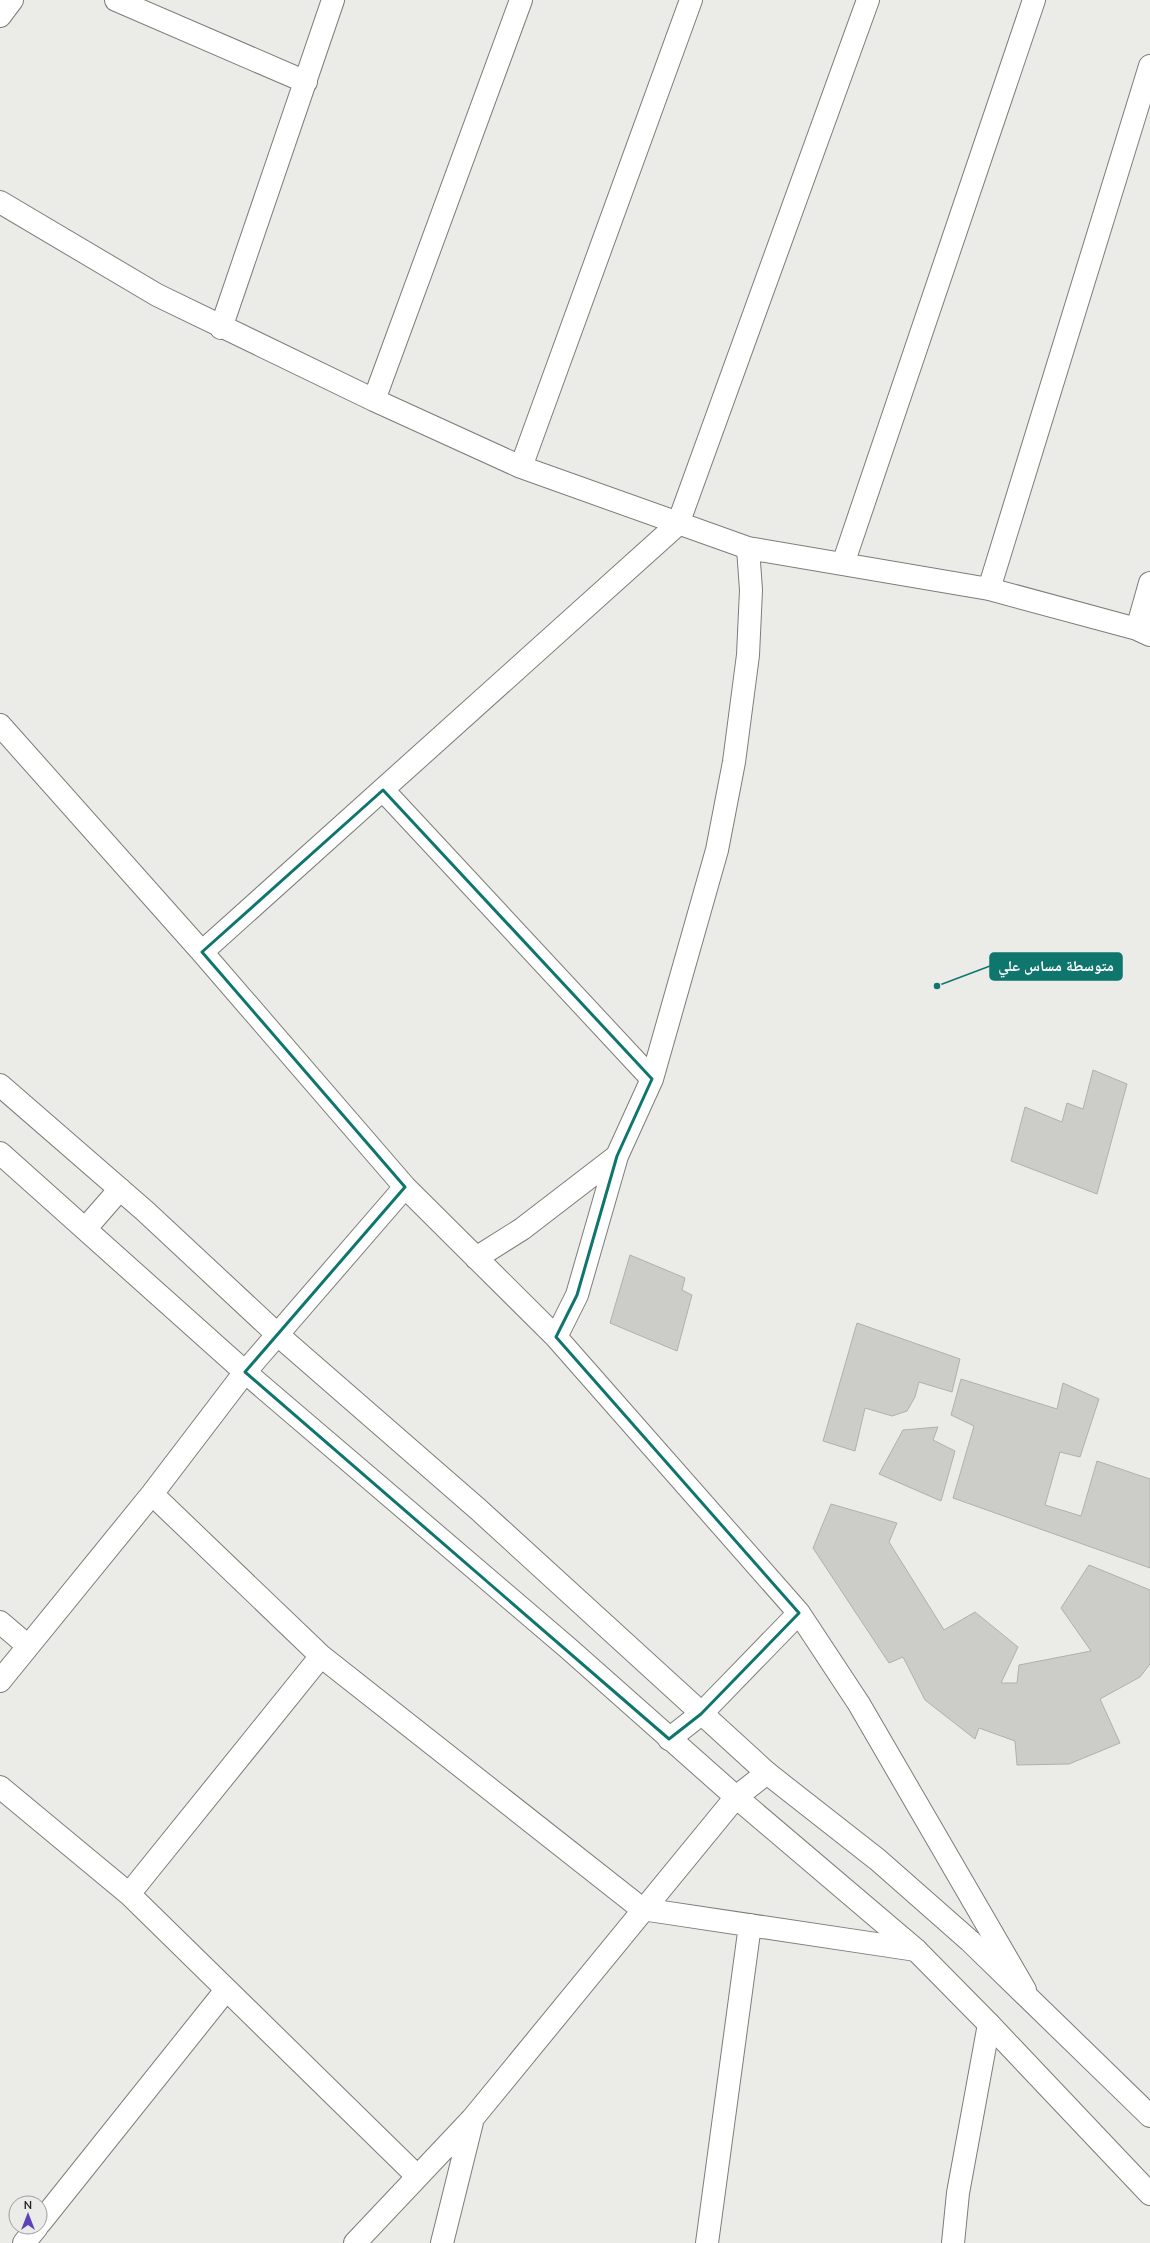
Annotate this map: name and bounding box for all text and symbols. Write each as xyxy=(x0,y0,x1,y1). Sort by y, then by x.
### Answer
callout: متوسطة مساس علي xyxy=(990,953,1122,980)
text: متوسطة مساس علي xyxy=(998,956,1114,978)
north arrow xyxy=(8,2195,48,2235)
text: N xyxy=(24,2198,32,2212)

